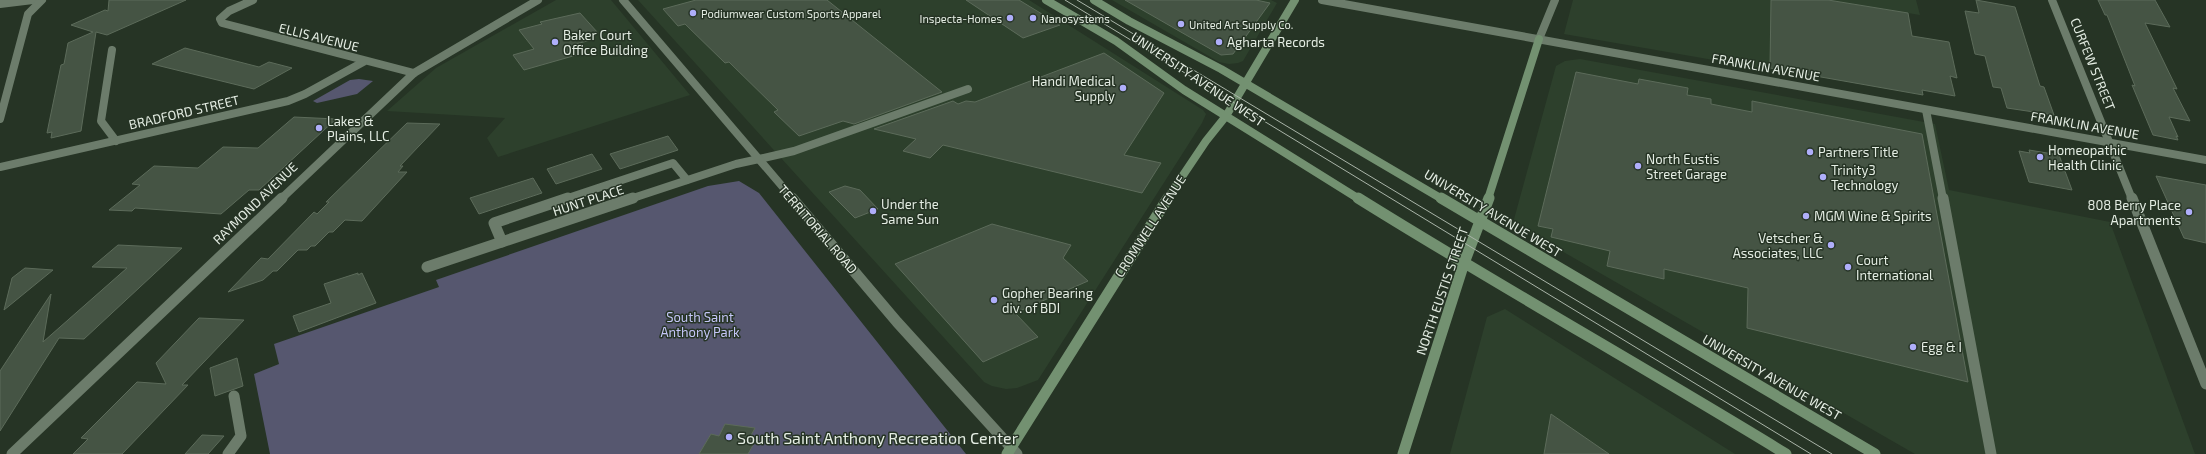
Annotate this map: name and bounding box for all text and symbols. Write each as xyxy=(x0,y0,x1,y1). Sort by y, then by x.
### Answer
place label: Podiumwear Custom Sports Apparel xyxy=(701,7,882,20)
marker: Podiumwear Custom Sports Apparel xyxy=(688,8,698,18)
place label: Inspecta-Homes xyxy=(920,12,1002,25)
place label: Nanosystems xyxy=(1041,12,1110,25)
marker: Inspecta-Homes xyxy=(1005,13,1015,23)
marker: Nanosystems xyxy=(1028,13,1038,23)
street label: CURFEW STREET xyxy=(2067,15,2119,113)
place label: United Art Supply Co. xyxy=(1189,18,1293,31)
street label: ELLIS AVENUE xyxy=(277,19,361,55)
marker: United Art Supply Co. xyxy=(1176,19,1186,29)
place label: Baker Court Office Building xyxy=(563,27,648,58)
street label: UNIVERSITY AVENUE WEST xyxy=(1128,28,1268,130)
place label: Agharta Records xyxy=(1227,34,1325,50)
marker: Baker Court Office Building xyxy=(550,37,560,47)
marker: Agharta Records xyxy=(1214,37,1224,47)
street label: FRANKLIN AVENUE xyxy=(1711,50,1821,84)
place label: Handi Medical Supply xyxy=(1032,73,1115,104)
marker: Handi Medical Supply xyxy=(1118,83,1128,93)
street label: BRADFORD STREET xyxy=(127,91,241,133)
street label: FRANKLIN AVENUE xyxy=(2030,108,2140,142)
place label: Lakes & Plains, LLC xyxy=(327,113,389,144)
marker: Lakes & Plains, LLC xyxy=(314,123,324,133)
place label: Homeopathic Health Clinic xyxy=(2048,142,2127,173)
place label: Partners Title xyxy=(1818,144,1898,160)
marker: Partners Title xyxy=(1805,147,1815,157)
place label: North Eustis Street Garage xyxy=(1646,151,1727,182)
marker: Homeopathic Health Clinic xyxy=(2035,152,2045,162)
street label: RAYMOND AVENUE xyxy=(209,159,301,247)
marker: North Eustis Street Garage xyxy=(1633,161,1643,171)
place label: Trinity3 Technology xyxy=(1831,162,1898,193)
street label: UNIVERSITY AVENUE WEST xyxy=(1421,166,1565,261)
street label: CROMWELL AVENUE xyxy=(1111,172,1189,280)
marker: Trinity3 Technology xyxy=(1818,172,1828,182)
street label: HUNT PLACE xyxy=(550,181,626,219)
street label: TERRITORIAL ROAD xyxy=(775,181,861,277)
place label: Under the Same Sun xyxy=(881,196,939,227)
place label: 808 Berry Place Apartments xyxy=(2088,197,2181,228)
marker: Under the Same Sun xyxy=(868,206,878,216)
marker: 808 Berry Place Apartments xyxy=(2184,207,2194,217)
place label: MGM Wine & Spirits xyxy=(1814,208,1932,224)
marker: MGM Wine & Spirits xyxy=(1801,211,1811,221)
street label: NORTH EUSTIS STREET xyxy=(1413,225,1472,357)
place label: Vetscher & Associates, LLC xyxy=(1733,230,1823,261)
marker: Vetscher & Associates, LLC xyxy=(1826,240,1836,250)
place label: Court International xyxy=(1856,252,1933,283)
marker: Court International xyxy=(1843,262,1853,272)
place label: Gopher Bearing div. of BDI xyxy=(1002,285,1093,316)
marker: Gopher Bearing div. of BDI xyxy=(989,295,999,305)
park label: South Saint Anthony Park xyxy=(660,309,740,340)
street label: UNIVERSITY AVENUE WEST xyxy=(1700,331,1845,424)
place label: Egg & I xyxy=(1921,339,1962,355)
marker: Egg & I xyxy=(1908,342,1918,352)
place label: South Saint Anthony Recreation Center xyxy=(737,428,1019,447)
marker: South Saint Anthony Recreation Center xyxy=(724,432,734,442)

